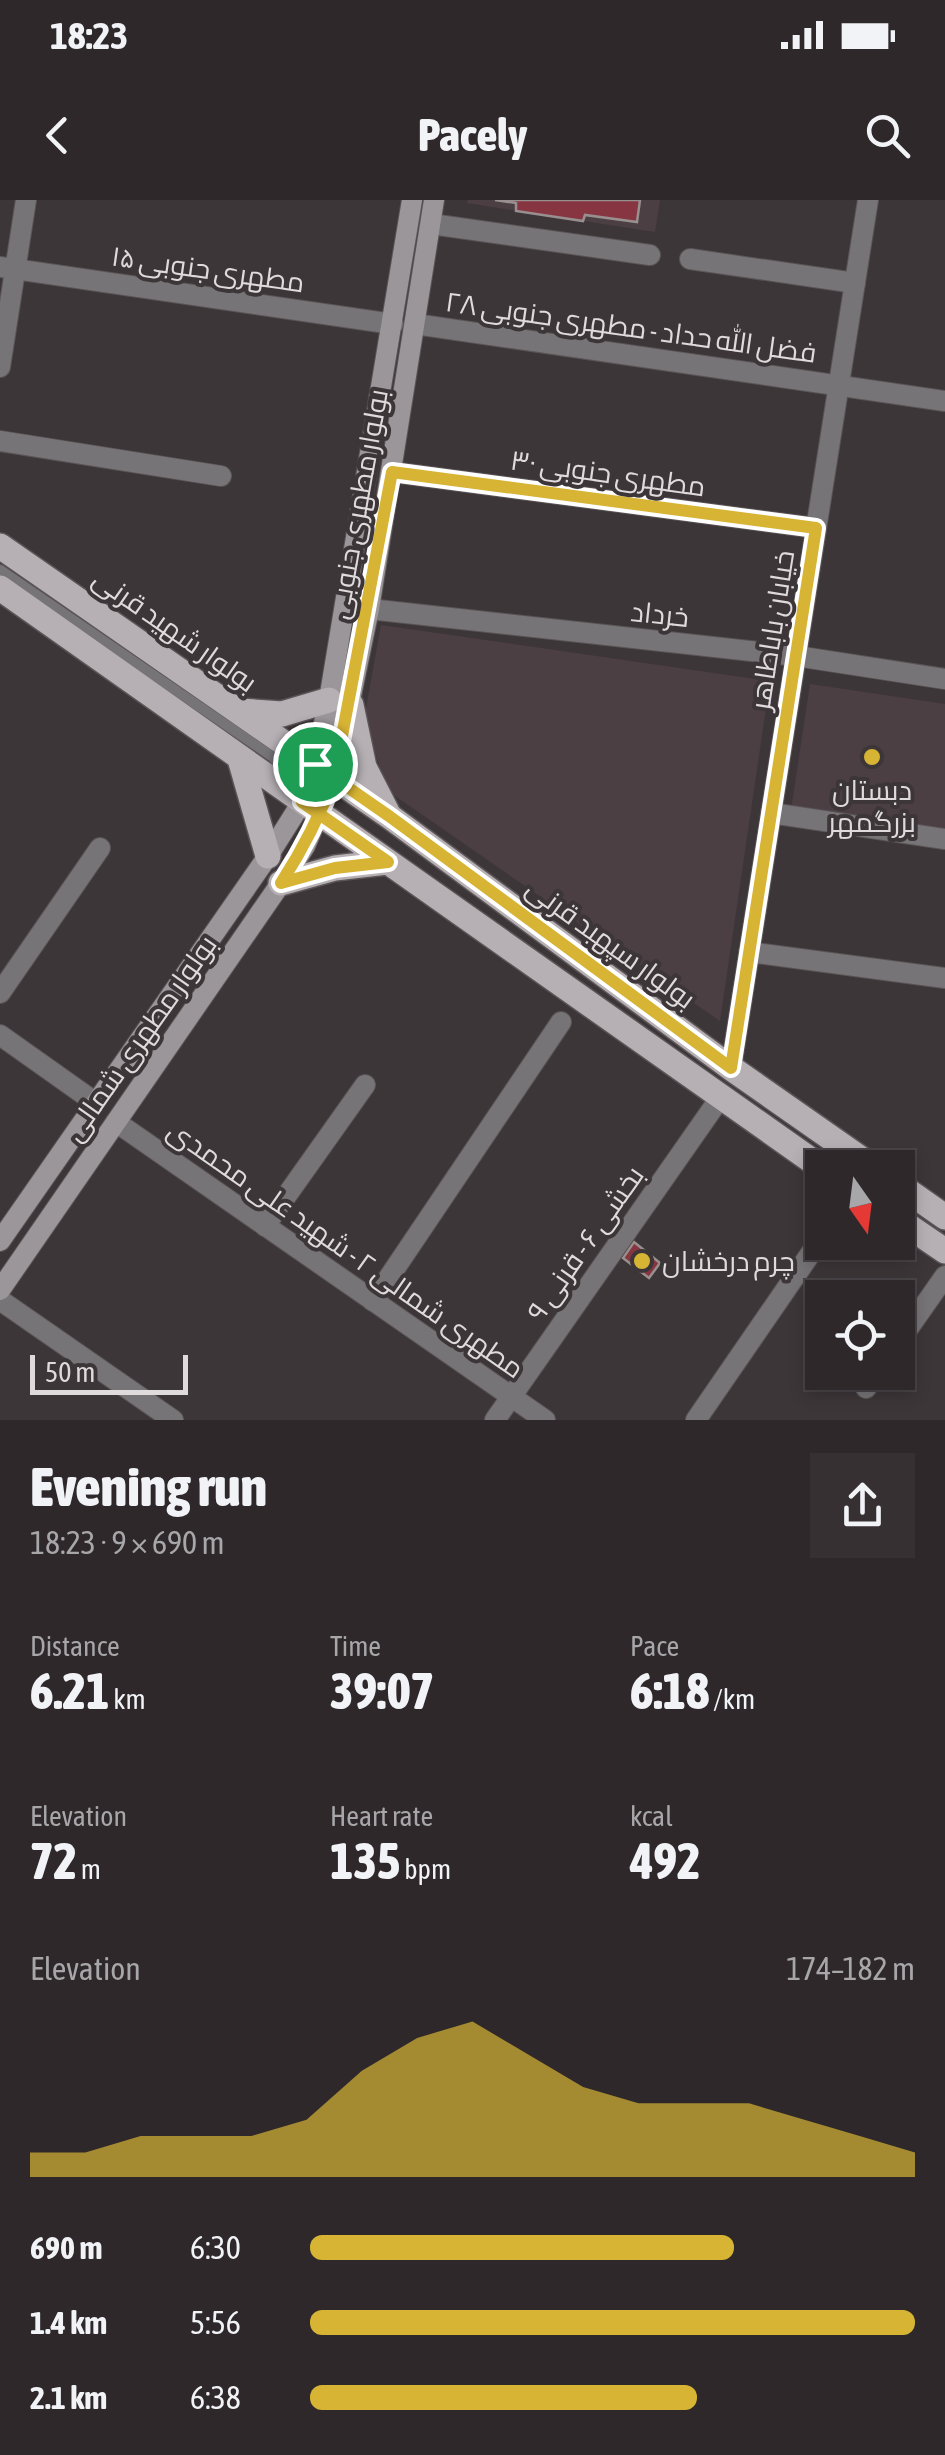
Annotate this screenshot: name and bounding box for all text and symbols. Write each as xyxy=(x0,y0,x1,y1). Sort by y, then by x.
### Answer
text: 18:23 xyxy=(50,14,128,57)
icon: back xyxy=(30,108,85,163)
icon: search xyxy=(860,108,915,163)
text: Pacely xyxy=(418,109,527,161)
street label: مطهری جنوبی ۱۵ xyxy=(109,240,307,299)
street label: فضل الله حداد - مطهری جنوبی ۲۸ xyxy=(443,283,819,370)
street label: بولوار مطهری جنوبی xyxy=(322,386,395,622)
street label: مطهری جنوبی ۳۰ xyxy=(508,443,708,504)
street label: خیابان باباطاهر xyxy=(743,548,801,714)
street label: بولوار شهید قرنی xyxy=(86,562,263,699)
street label: خرداد xyxy=(629,595,691,633)
pin xyxy=(273,722,358,807)
icon: arrive xyxy=(288,737,343,792)
marker: دبستان بزرگمهر xyxy=(861,746,883,768)
place label: دبستان بزرگمهر xyxy=(826,774,916,839)
street label: بولوار سپهبد قرنی xyxy=(519,871,702,1017)
street label: بولوار مطهری شمالی xyxy=(57,929,224,1148)
street label: مطهری شمالی ۲ - شهید علی محمدی xyxy=(161,1113,530,1385)
north arrow xyxy=(805,1150,915,1260)
map controls xyxy=(805,1150,915,1390)
street label: بخشی ۶ - قرنی ۹ xyxy=(520,1160,651,1327)
place label: چرم درخشان xyxy=(662,1245,795,1281)
marker: چرم درخشان xyxy=(631,1250,653,1272)
button: locate xyxy=(805,1280,915,1390)
scale bar xyxy=(30,1350,188,1394)
text: 50 m xyxy=(45,1356,95,1388)
button: share xyxy=(810,1453,915,1558)
text: Evening run xyxy=(30,1455,267,1518)
text: 18:23 · 9 × 690 m xyxy=(30,1524,224,1561)
text: Distance xyxy=(30,1630,120,1662)
text: Time xyxy=(330,1630,381,1662)
text: Pace xyxy=(630,1630,679,1662)
text: 6.21 xyxy=(30,1662,109,1720)
text: 39:07 xyxy=(330,1662,434,1720)
text: 6:18 xyxy=(630,1662,709,1720)
text: km xyxy=(109,1683,146,1715)
text: /km xyxy=(709,1683,755,1715)
text: Elevation xyxy=(30,1800,127,1832)
text: Heart rate xyxy=(330,1800,433,1832)
text: kcal xyxy=(630,1800,673,1832)
text: 72 xyxy=(30,1832,77,1890)
text: 135 xyxy=(330,1832,401,1890)
text: 492 xyxy=(630,1832,701,1890)
text: m xyxy=(77,1853,101,1885)
text: bpm xyxy=(401,1853,451,1885)
text: Elevation xyxy=(30,1950,141,1987)
text: 174–182 m xyxy=(786,1950,915,1987)
text: 690 m xyxy=(30,2229,103,2266)
text: 6:30 xyxy=(190,2229,241,2266)
text: 1.4 km xyxy=(30,2304,107,2341)
text: 5:56 xyxy=(190,2304,241,2341)
text: 2.1 km xyxy=(30,2379,107,2416)
text: 6:38 xyxy=(190,2379,241,2416)

